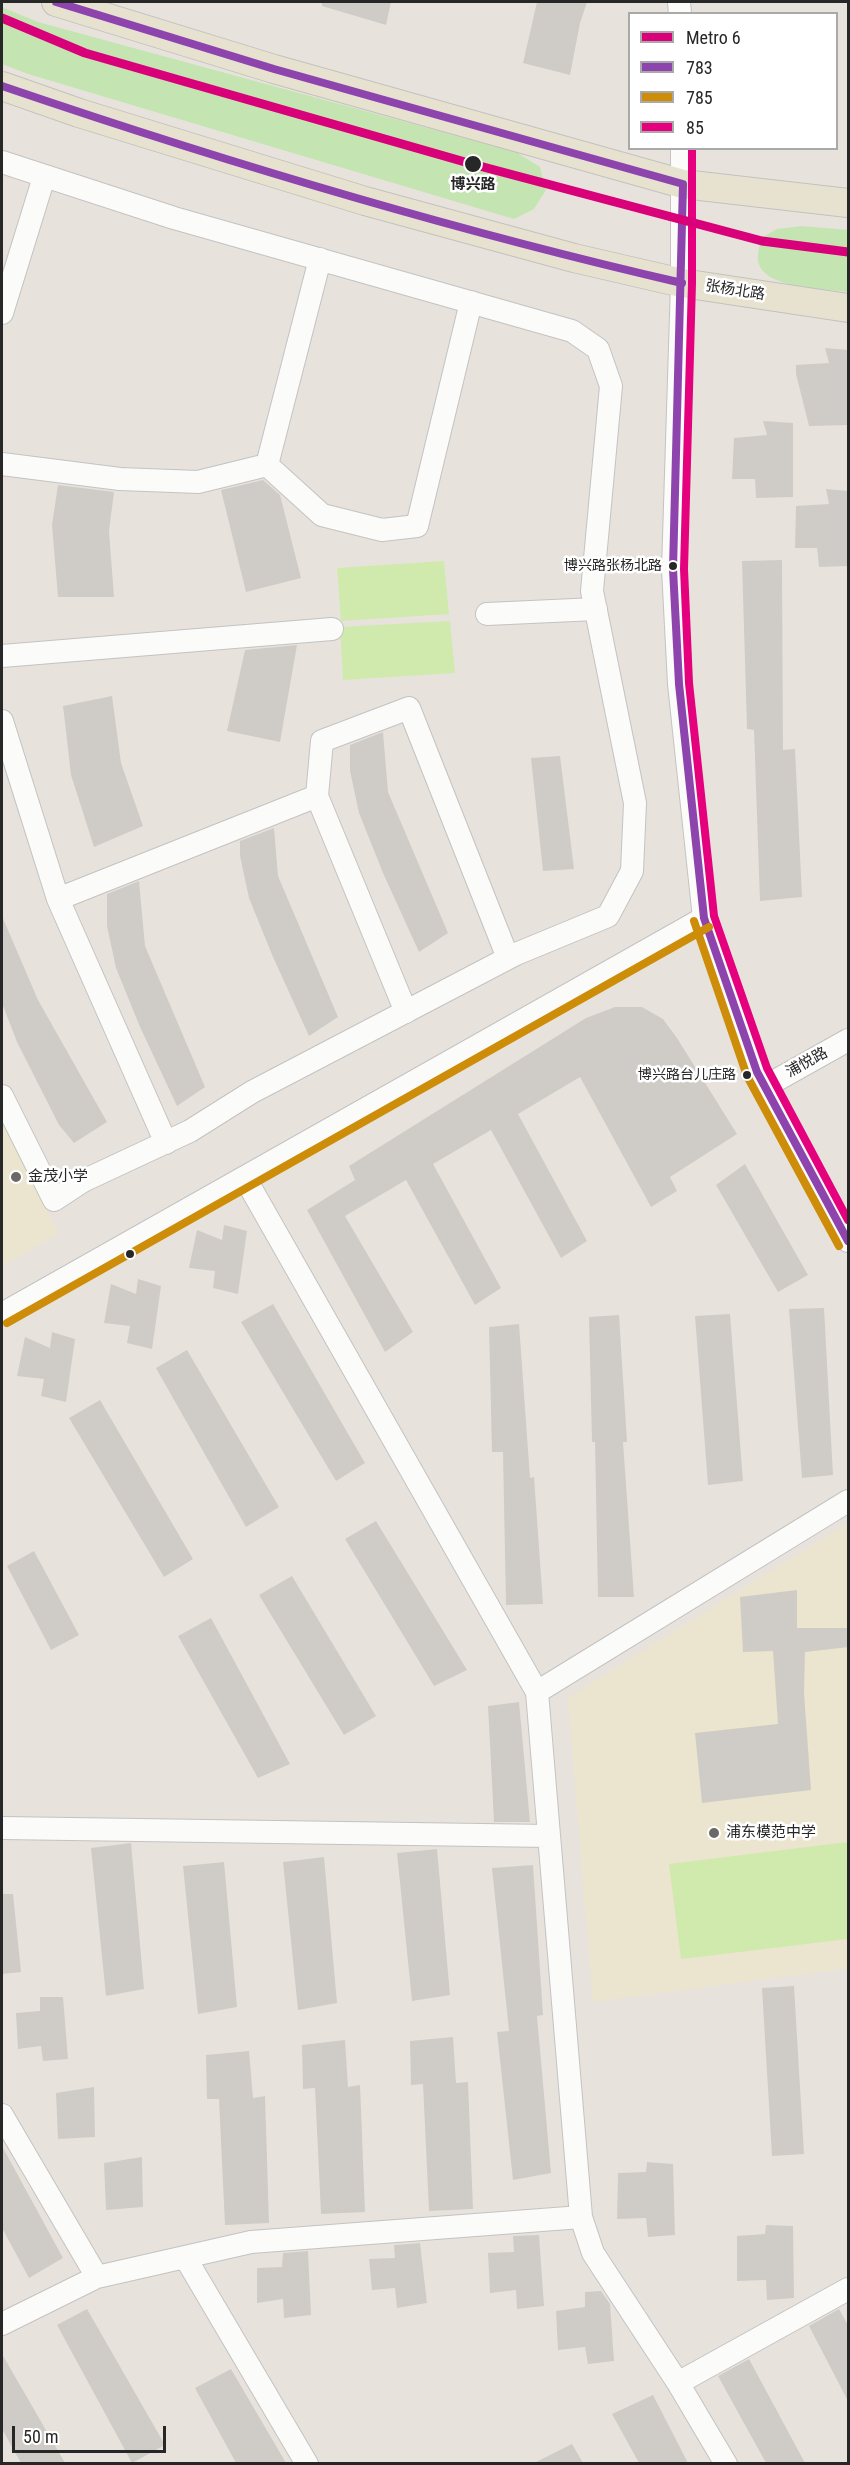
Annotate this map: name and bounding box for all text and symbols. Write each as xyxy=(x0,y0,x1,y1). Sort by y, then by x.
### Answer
legend xyxy=(628,12,838,150)
text: Metro 6 xyxy=(686,27,741,48)
text: 783 xyxy=(686,57,713,78)
text: 785 xyxy=(686,87,713,108)
text: 85 xyxy=(686,117,704,138)
marker: 博兴路 xyxy=(463,154,483,174)
place label: 博兴路 xyxy=(451,176,495,194)
street label: 张杨北路 xyxy=(704,277,766,305)
place label: 博兴路张杨北路 xyxy=(564,558,662,574)
marker: 博兴路张杨北路 xyxy=(667,560,679,572)
street label: 浦悦路 xyxy=(783,1044,831,1082)
place label: 博兴路台儿庄路 xyxy=(638,1067,736,1083)
marker: 博兴路台儿庄路 xyxy=(741,1069,753,1081)
place label: 金茂小学 xyxy=(28,1168,88,1186)
marker: 金茂小学 xyxy=(9,1170,23,1184)
unlabelled marker xyxy=(124,1248,136,1260)
place label: 浦东模范中学 xyxy=(726,1824,816,1842)
marker: 浦东模范中学 xyxy=(707,1826,721,1840)
scale bar xyxy=(15,2414,170,2452)
text: 50 m xyxy=(23,2426,58,2447)

